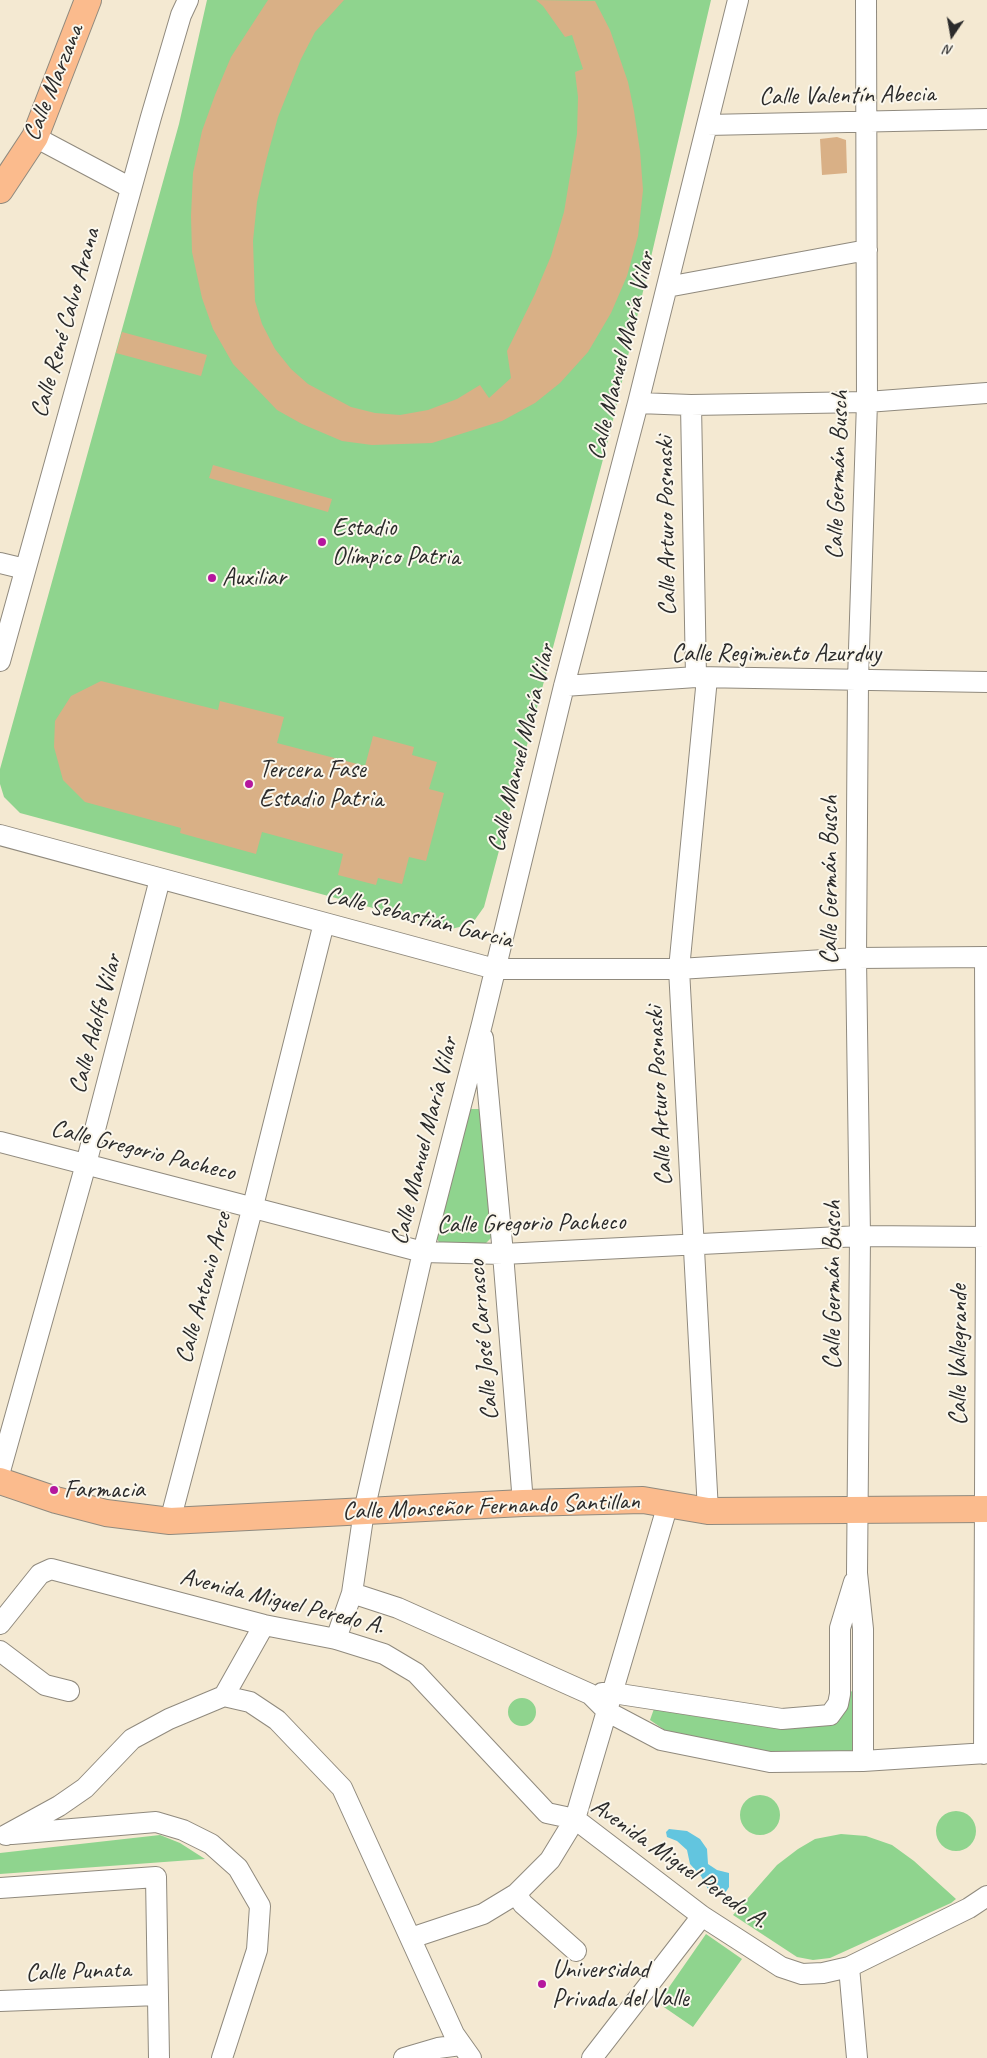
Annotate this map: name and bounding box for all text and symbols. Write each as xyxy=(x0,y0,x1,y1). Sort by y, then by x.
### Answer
north arrow xyxy=(927,10,977,60)
street label: Calle Marzana xyxy=(17,21,91,145)
text: N xyxy=(943,41,955,59)
street label: Calle Valentín Abecia xyxy=(759,79,935,113)
street label: Calle René Calvo Arana xyxy=(25,225,107,421)
street label: Calle Manuel María Vilar xyxy=(582,249,662,463)
street label: Calle Germán Busch xyxy=(820,390,856,560)
street label: Calle Arturo Posnaski xyxy=(650,436,684,616)
place label: Estadio Olímpico Patria xyxy=(332,513,460,572)
marker: Estadio Olímpico Patria xyxy=(316,536,328,548)
place label: Auxiliar xyxy=(222,563,286,593)
marker: Auxiliar xyxy=(206,572,218,584)
street label: Calle Regimiento Azurduy xyxy=(671,639,881,669)
street label: Calle Manuel María Vilar xyxy=(482,641,562,855)
place label: Tercera Fase Estadio Patria xyxy=(259,755,383,814)
marker: Tercera Fase Estadio Patria xyxy=(243,778,255,790)
street label: Calle Germán Busch xyxy=(815,795,845,965)
street label: Calle Sebastián Garcia xyxy=(322,880,516,956)
street label: Calle Adolfo Vilar xyxy=(63,951,129,1097)
street label: Calle Arturo Posnaski xyxy=(640,1005,680,1187)
street label: Calle Manuel María Vilar xyxy=(385,1034,465,1248)
street label: Calle Gregorio Pacheco xyxy=(48,1114,238,1188)
street label: Calle Germán Busch xyxy=(818,1200,848,1370)
street label: Calle Gregorio Pacheco xyxy=(436,1207,626,1241)
street label: Calle Antonio Arce xyxy=(169,1209,239,1367)
street label: Calle José Carrasco xyxy=(462,1258,506,1422)
street label: Calle Vallegrande xyxy=(944,1284,974,1426)
place label: Farmacia xyxy=(64,1475,145,1505)
marker: Farmacia xyxy=(48,1484,60,1496)
street label: Calle Monseñor Fernando Santillan xyxy=(342,1487,640,1527)
street label: Avenida Miguel Peredo A. xyxy=(177,1562,387,1642)
street label: Avenida Miguel Peredo A. xyxy=(585,1792,773,1936)
street label: Calle Punata xyxy=(25,1955,131,1989)
place label: Universidad Privada del Valle xyxy=(552,1955,689,2014)
marker: Universidad Privada del Valle xyxy=(536,1978,548,1990)

